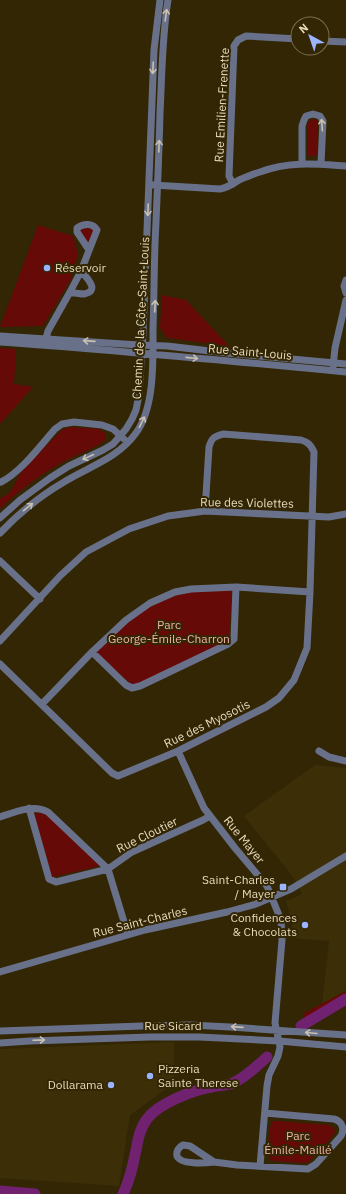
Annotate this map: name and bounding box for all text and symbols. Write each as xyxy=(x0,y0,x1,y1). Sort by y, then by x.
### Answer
one-way arrow xyxy=(162,9,169,22)
north arrow xyxy=(290,16,330,56)
text: N xyxy=(296,20,311,36)
street label: Rue Emilien-Frenette xyxy=(211,47,232,163)
one-way arrow xyxy=(150,62,157,75)
one-way arrow xyxy=(319,119,326,132)
one-way arrow xyxy=(155,140,163,153)
one-way arrow xyxy=(144,204,152,217)
street label: Chemin de la Côte-Saint-Louis xyxy=(129,236,152,400)
place label: Réservoir xyxy=(55,260,107,275)
marker: Réservoir xyxy=(42,263,52,273)
one-way arrow xyxy=(151,300,158,313)
one-way arrow xyxy=(83,338,96,345)
street label: Rue Saint-Louis xyxy=(207,340,293,363)
one-way arrow xyxy=(185,354,198,362)
one-way arrow xyxy=(139,417,146,429)
one-way arrow xyxy=(82,454,94,461)
street label: Rue des Violettes xyxy=(200,494,294,511)
one-way arrow xyxy=(23,502,34,511)
park label: Parc George-Émile-Charron xyxy=(108,617,230,646)
street label: Rue des Myosotis xyxy=(161,696,253,751)
street label: Rue Cloutier xyxy=(114,813,180,856)
street label: Rue Mayer xyxy=(221,813,269,867)
place label: Saint-Charles / Mayer xyxy=(202,872,276,901)
marker: Saint-Charles / Mayer xyxy=(278,882,288,892)
street label: Rue Saint-Charles xyxy=(91,902,189,941)
place label: Confidences & Chocolats xyxy=(230,910,297,939)
marker: Confidences & Chocolats xyxy=(300,920,310,930)
street label: Rue Sicard xyxy=(144,1018,202,1033)
one-way arrow xyxy=(231,1024,244,1031)
one-way arrow xyxy=(305,1029,318,1036)
one-way arrow xyxy=(32,1037,45,1044)
place label: Pizzeria Sainte Therese xyxy=(158,1061,239,1090)
marker: Pizzeria Sainte Therese xyxy=(145,1071,155,1081)
place label: Dollarama xyxy=(48,1077,104,1092)
marker: Dollarama xyxy=(106,1080,116,1090)
park label: Parc Émile-Maillé xyxy=(264,1128,332,1157)

